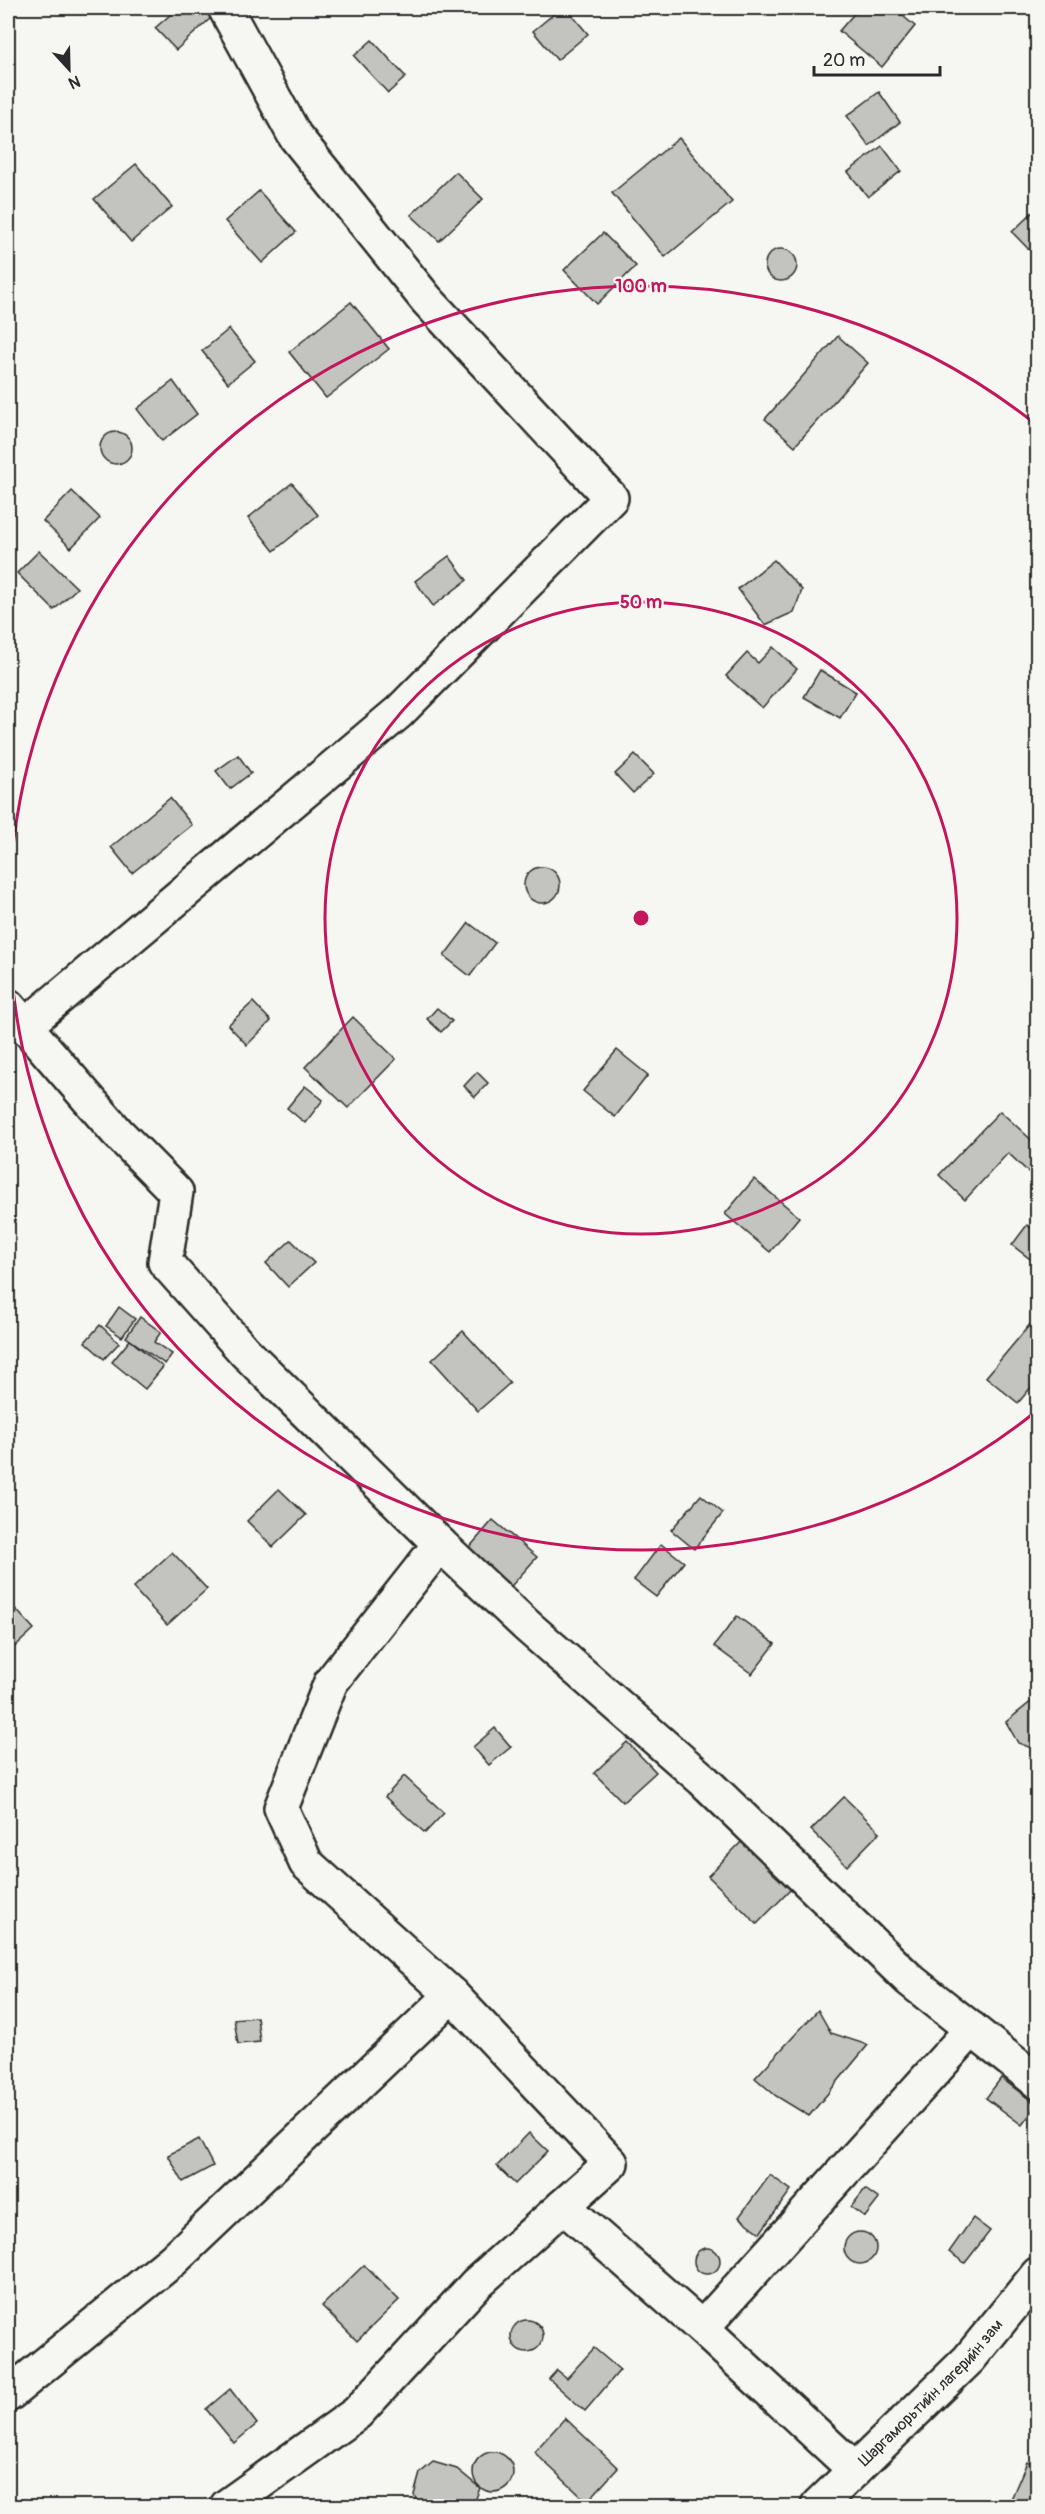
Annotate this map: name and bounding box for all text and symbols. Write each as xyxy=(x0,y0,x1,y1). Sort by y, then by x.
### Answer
north arrow xyxy=(39,39,99,99)
scale bar xyxy=(814,39,940,77)
text: 20 m xyxy=(823,49,865,72)
text: N xyxy=(65,71,83,93)
text: 100 m xyxy=(615,275,667,298)
text: 50 m xyxy=(620,591,662,614)
centre of rings xyxy=(631,908,651,928)
street label: Шаргаморьтийн лагерийн зам xyxy=(855,2315,1007,2471)

